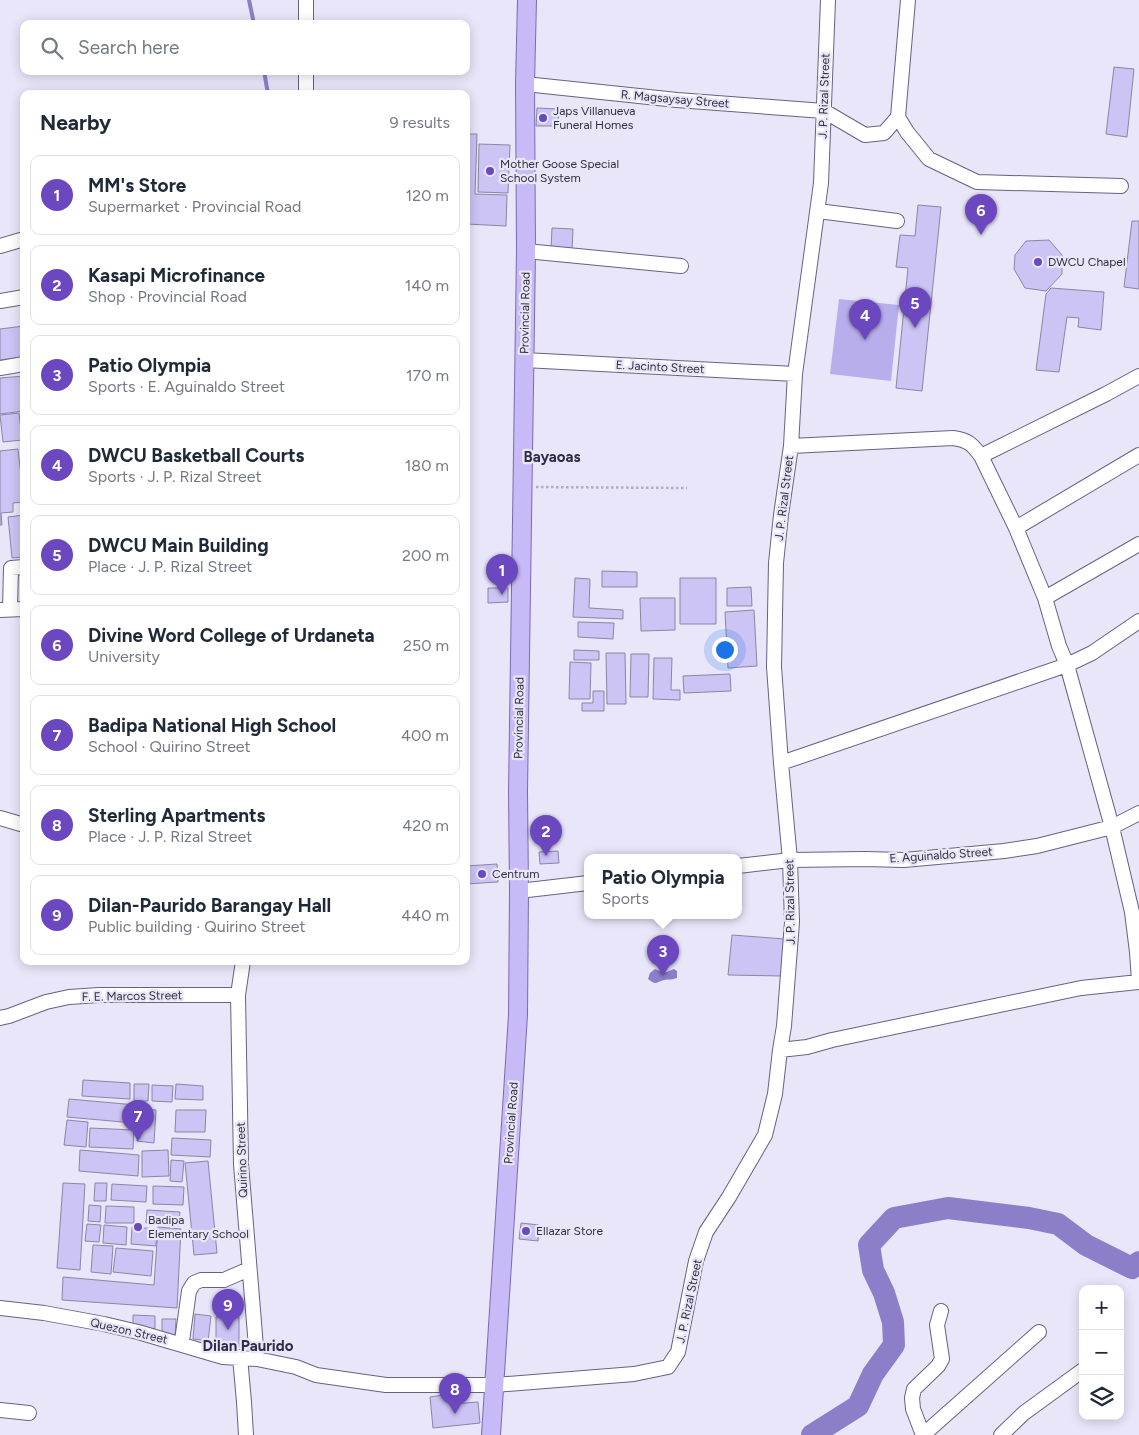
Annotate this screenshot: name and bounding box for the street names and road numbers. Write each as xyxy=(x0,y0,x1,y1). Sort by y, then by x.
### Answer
street label: J. P. Rizal Street xyxy=(816,53,833,139)
street label: R. Magsaysay Street xyxy=(620,87,730,111)
street label: Provincial Road xyxy=(517,272,533,354)
street label: E. Jacinto Street xyxy=(615,358,705,376)
street label: J. P. Rizal Street xyxy=(772,454,796,541)
street label: Provincial Road xyxy=(511,677,527,759)
street label: E. Aguinaldo Street xyxy=(889,844,993,866)
street label: J. P. Rizal Street xyxy=(782,859,798,945)
street label: F. E. Marcos Street xyxy=(82,988,183,1004)
street label: Provincial Road xyxy=(501,1082,521,1164)
street label: Quirino Street xyxy=(234,1121,250,1198)
street label: J. P. Rizal Street xyxy=(673,1257,705,1344)
street label: Quezon Street xyxy=(89,1315,169,1347)

